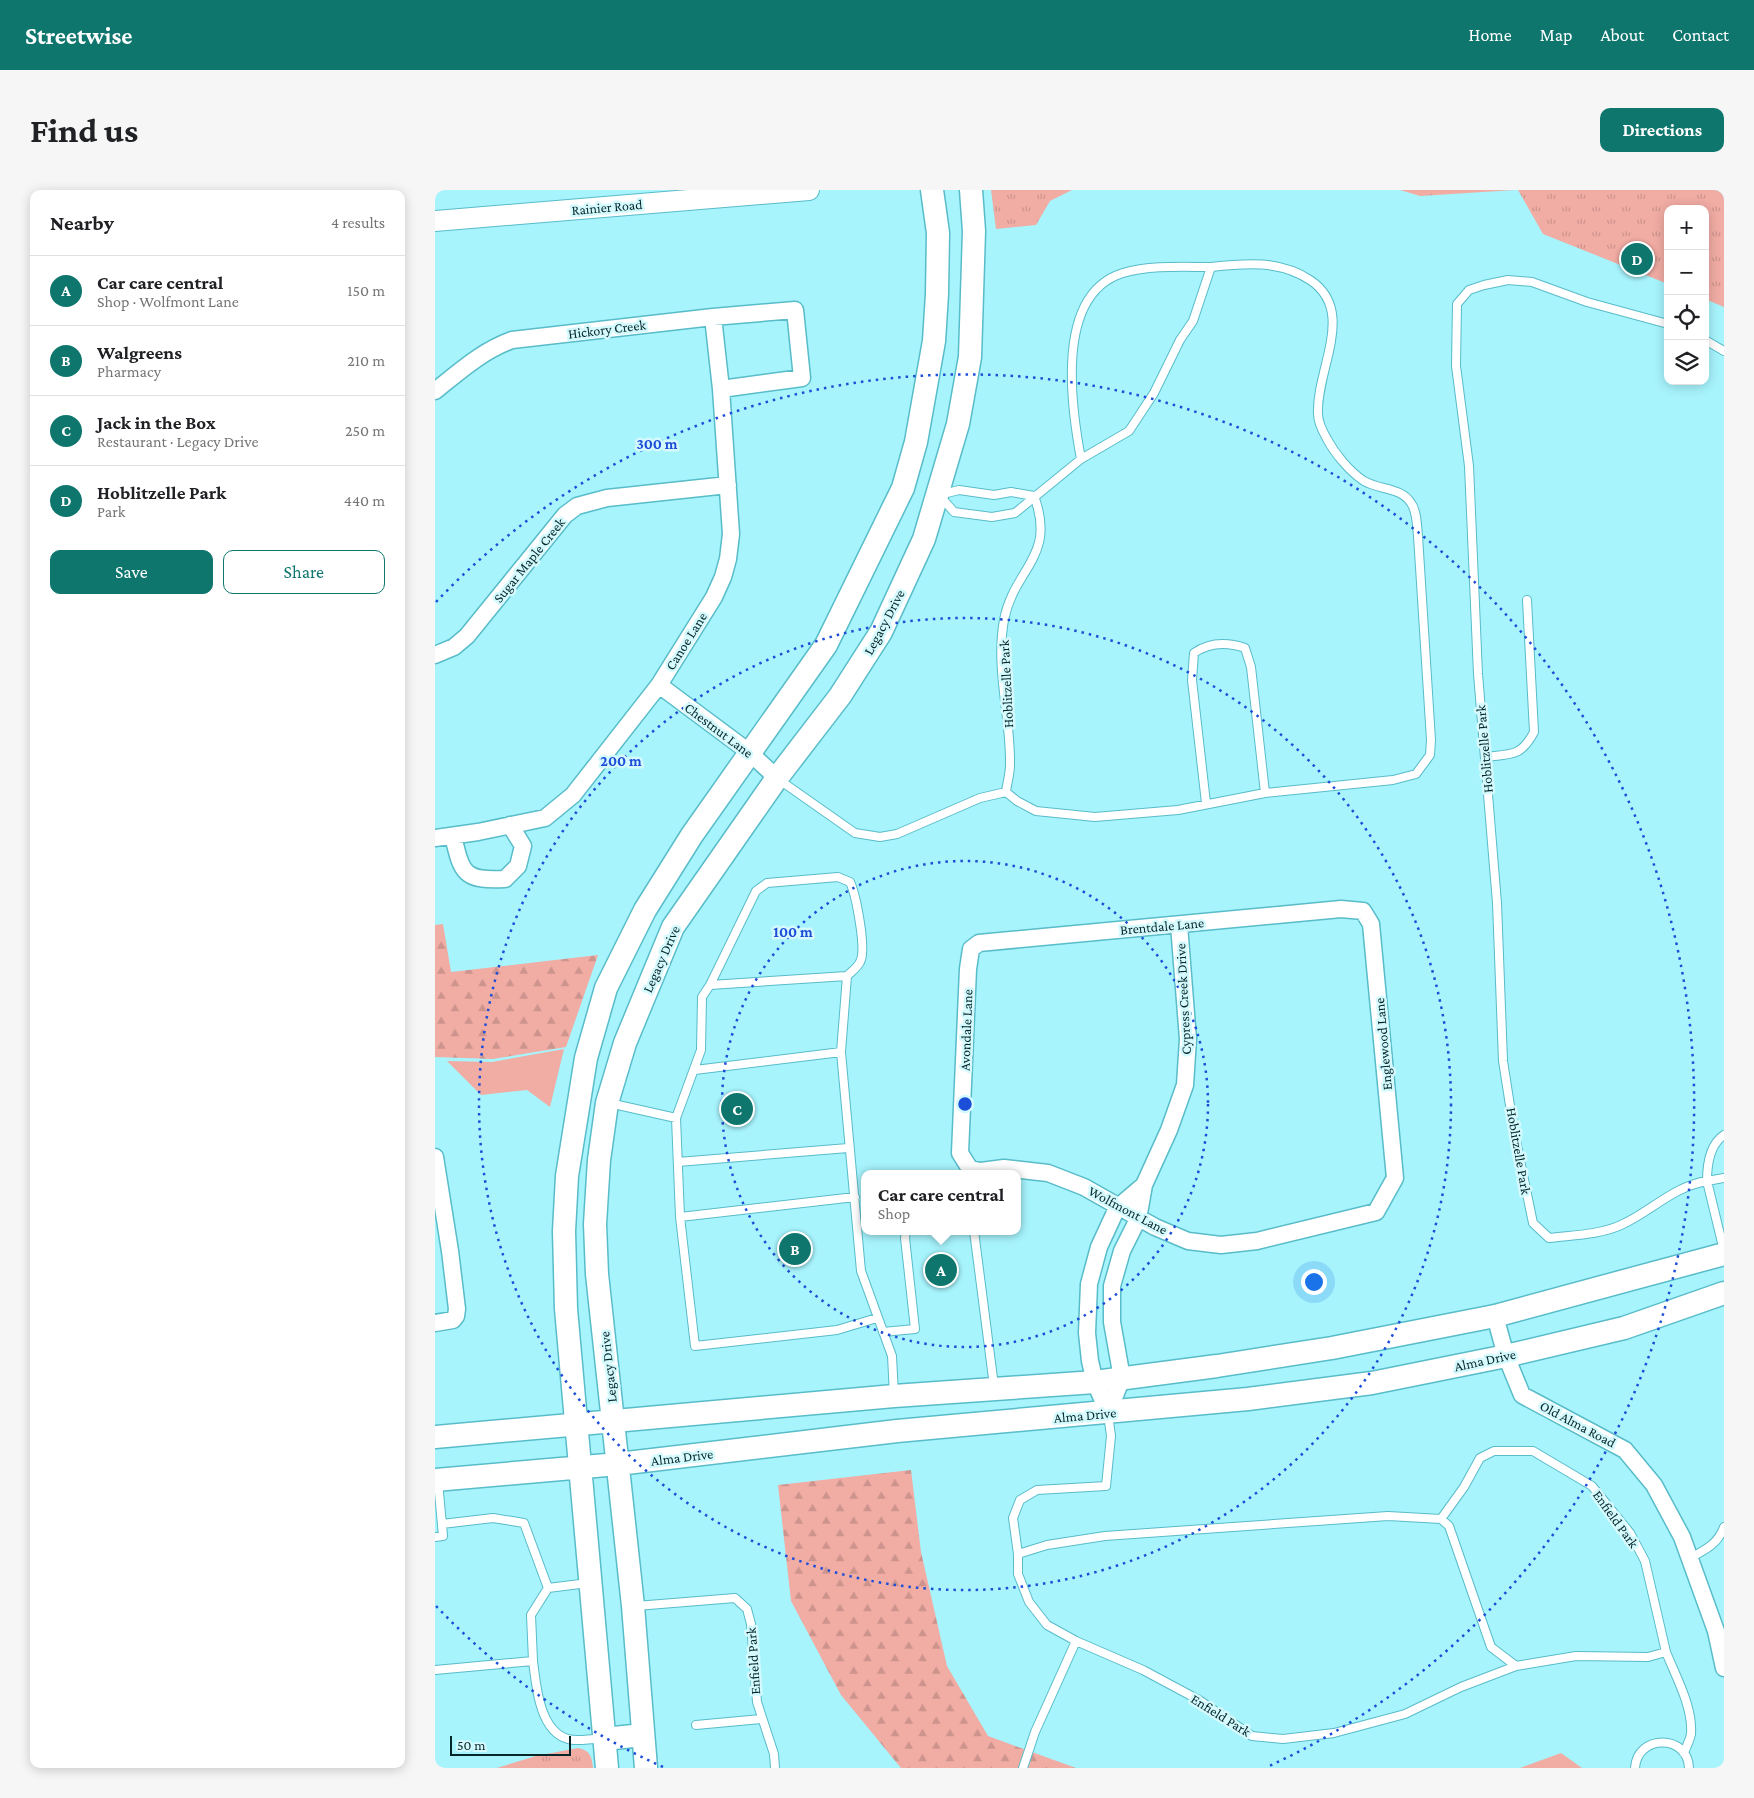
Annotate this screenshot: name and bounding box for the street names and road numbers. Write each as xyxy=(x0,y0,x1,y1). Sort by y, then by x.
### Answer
street label: Rainier Road xyxy=(571,196,644,218)
street label: Hickory Creek xyxy=(567,316,647,342)
street label: Sugar Maple Creek xyxy=(490,514,568,606)
street label: Legacy Drive xyxy=(860,587,908,657)
street label: Canoe Lane xyxy=(662,609,710,673)
street label: Hoblitzelle Park xyxy=(996,639,1016,729)
street label: Chestnut Lane xyxy=(682,699,756,761)
street label: Hoblitzelle Park xyxy=(1472,704,1496,794)
street label: Brentdale Lane xyxy=(1119,914,1205,938)
street label: Legacy Drive xyxy=(639,923,683,995)
street label: Cypress Creek Drive xyxy=(1172,943,1194,1055)
street label: Avondale Lane xyxy=(957,989,975,1071)
street label: Englewood Lane xyxy=(1371,997,1395,1091)
street label: Hoblitzelle Park xyxy=(1503,1106,1535,1196)
street label: Wolfmont Lane xyxy=(1086,1182,1170,1238)
street label: Legacy Drive xyxy=(596,1331,620,1403)
street label: Alma Drive xyxy=(1453,1346,1517,1374)
street label: Old Alma Road xyxy=(1537,1397,1619,1451)
street label: Alma Drive xyxy=(1053,1404,1117,1426)
street label: Alma Drive xyxy=(650,1445,714,1469)
street label: Enfield Park xyxy=(1590,1487,1642,1551)
street label: Enfield Park xyxy=(743,1627,763,1695)
street label: Enfield Park xyxy=(1188,1690,1254,1740)

